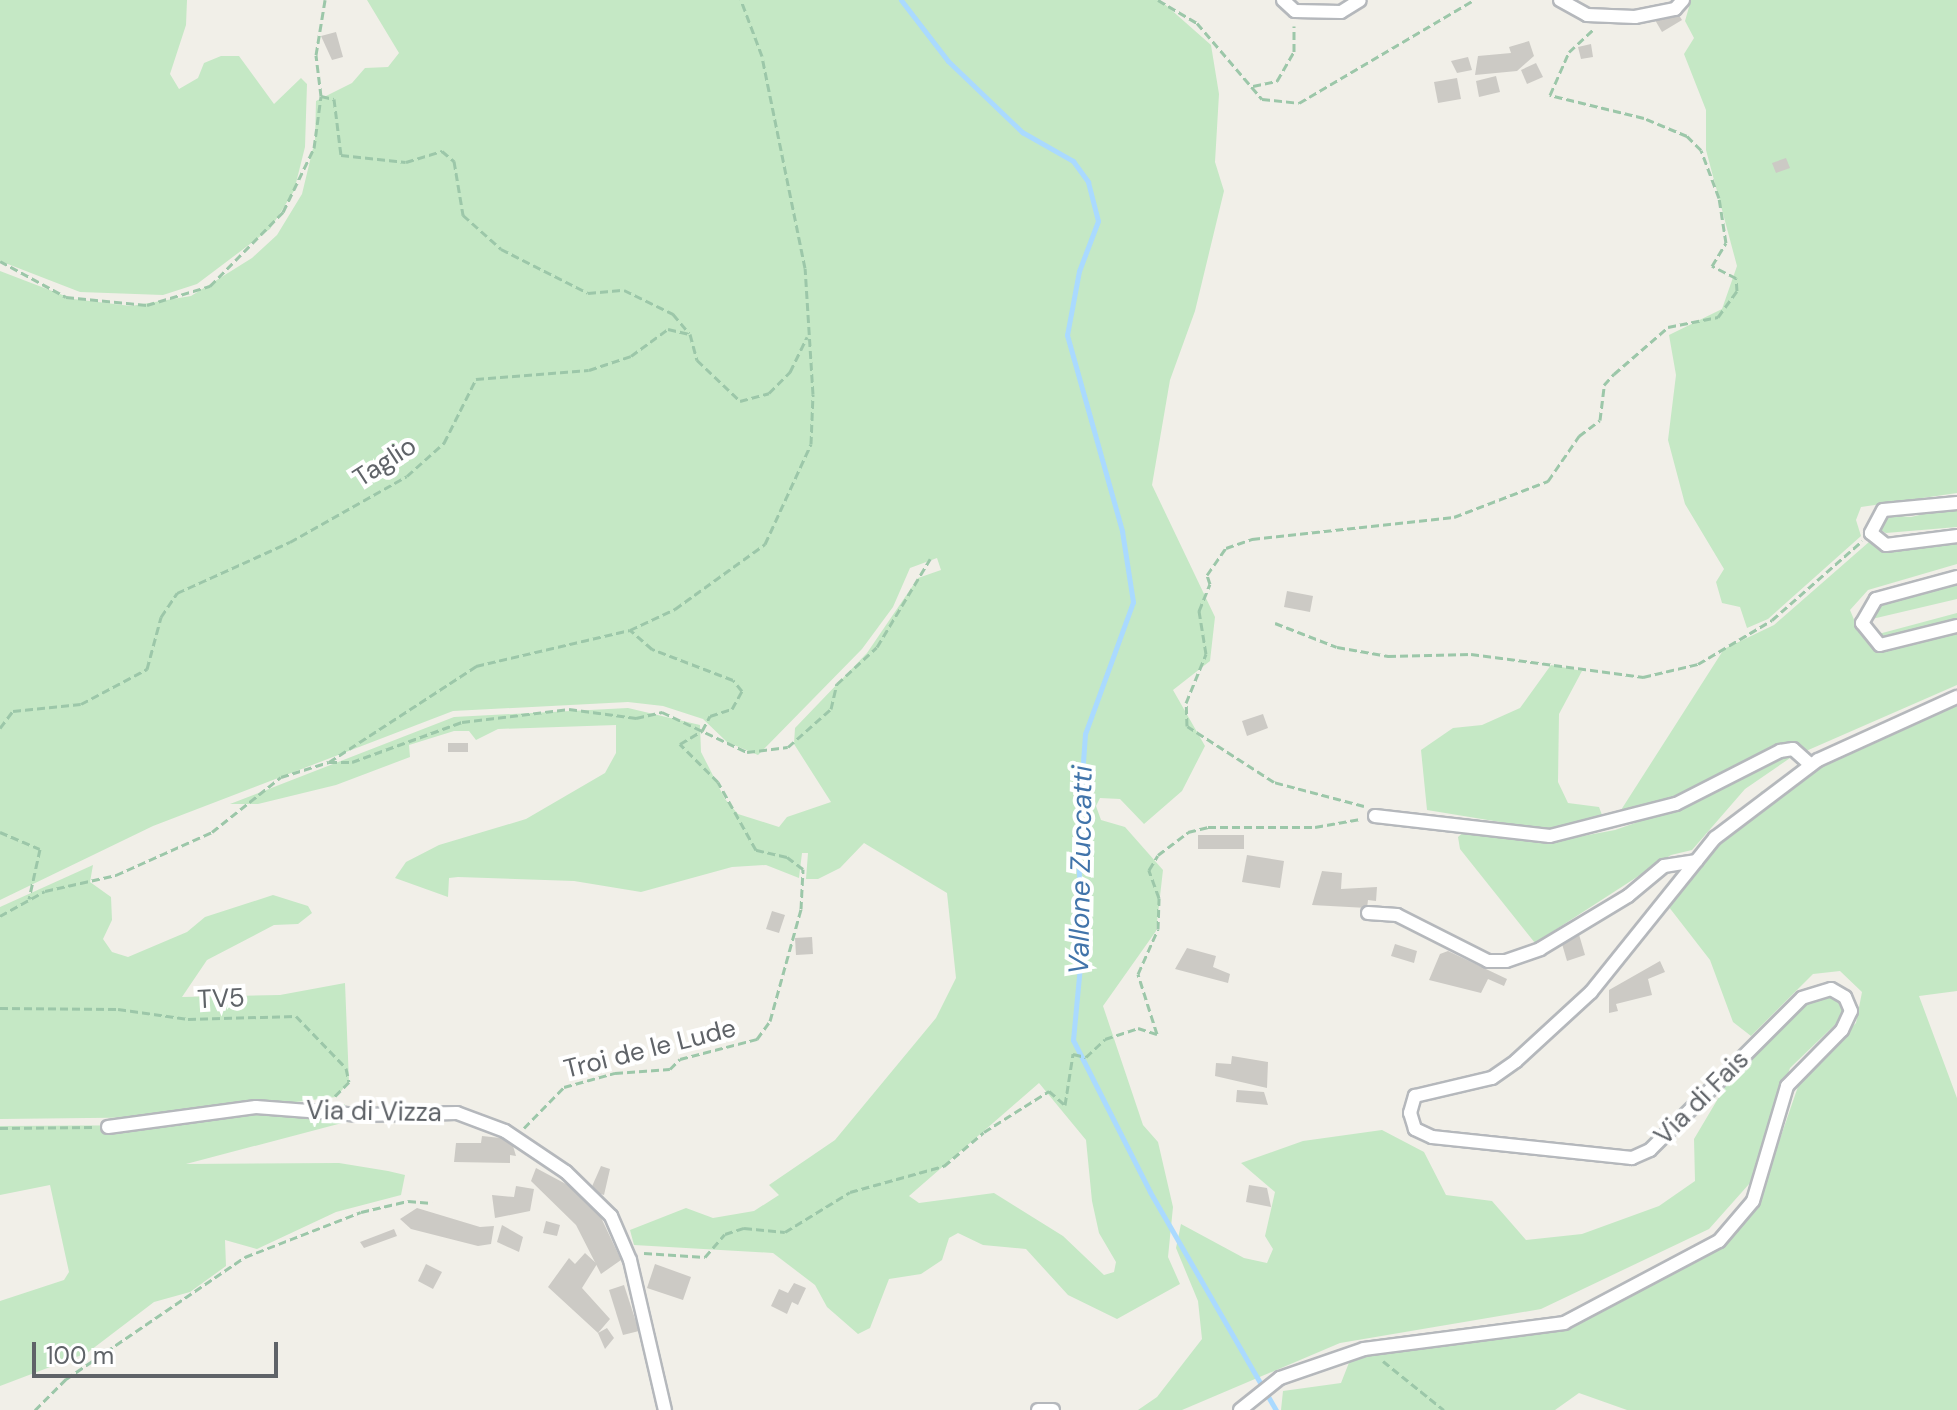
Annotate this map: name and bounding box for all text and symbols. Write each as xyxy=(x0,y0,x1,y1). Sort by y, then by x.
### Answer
street label: Taglio xyxy=(348,430,422,494)
water label: Vallone Zuccatti xyxy=(1062,765,1100,975)
street label: TV5 xyxy=(197,982,245,1016)
street label: Troi de le Lude xyxy=(561,1013,739,1085)
street label: Via di Fais xyxy=(1648,1044,1756,1152)
street label: Via di Vizza xyxy=(306,1095,442,1129)
scale bar xyxy=(36,1326,282,1376)
text: 100 m xyxy=(46,1340,114,1371)

